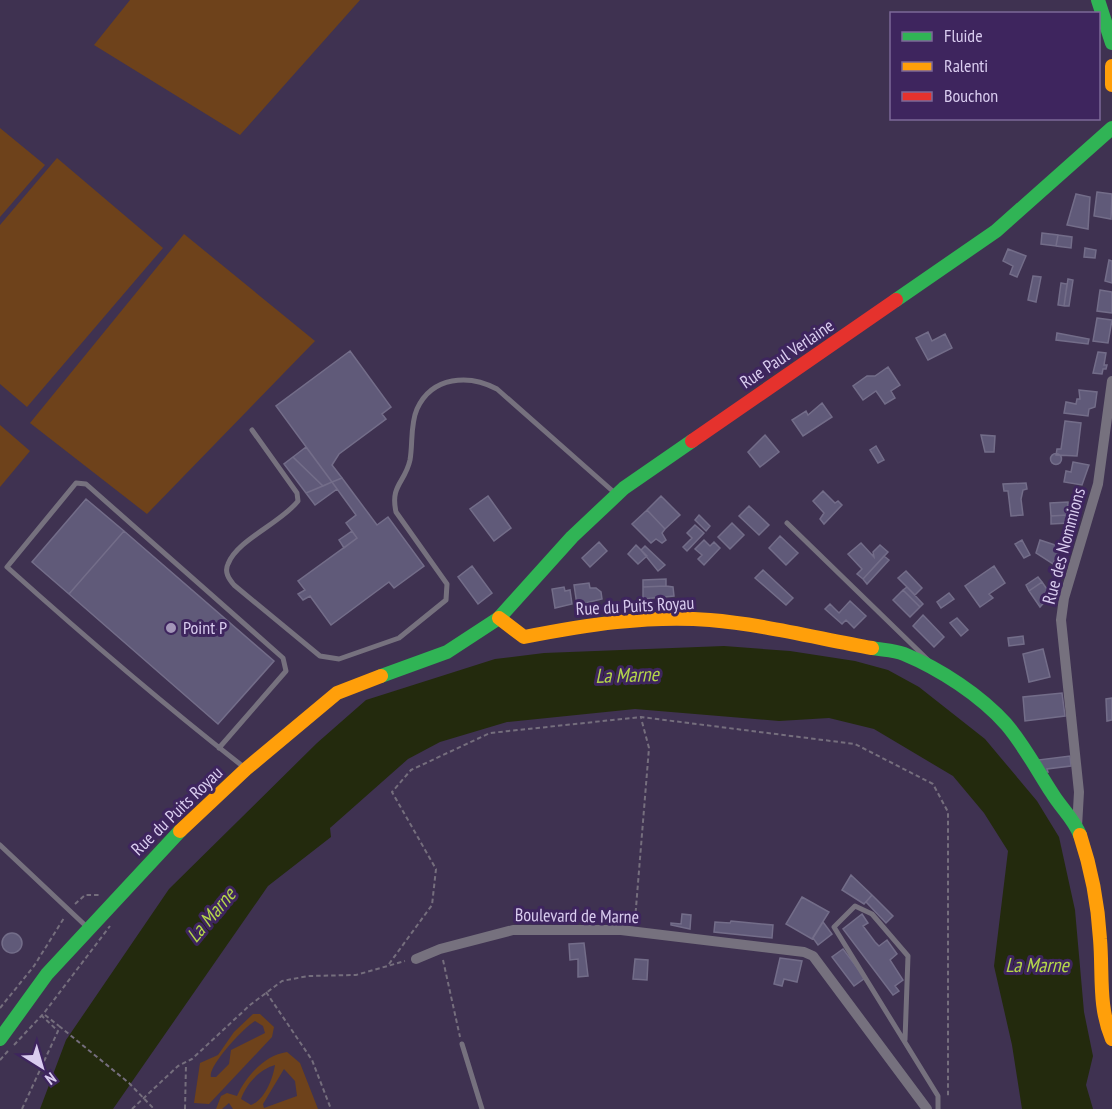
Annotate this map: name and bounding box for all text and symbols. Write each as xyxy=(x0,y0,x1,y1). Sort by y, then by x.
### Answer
legend xyxy=(890,12,1100,120)
text: Fluide xyxy=(944,24,983,47)
text: Ralenti xyxy=(944,54,988,77)
text: Bouchon xyxy=(944,84,998,107)
street label: Rue Paul Verlaine xyxy=(735,314,838,393)
street label: Rue des Nommions xyxy=(1037,485,1090,607)
street label: Rue du Puits Royau xyxy=(575,591,695,620)
place label: Point P xyxy=(183,616,227,639)
marker: Point P xyxy=(164,621,178,635)
water label: La Marne xyxy=(595,661,661,689)
street label: Rue du Puits Royau xyxy=(126,761,227,860)
water label: La Marne xyxy=(181,881,242,948)
street label: Boulevard de Marne xyxy=(515,903,639,928)
water label: La Marne xyxy=(1005,952,1070,978)
north arrow xyxy=(12,1037,72,1097)
text: N xyxy=(42,1068,60,1090)

